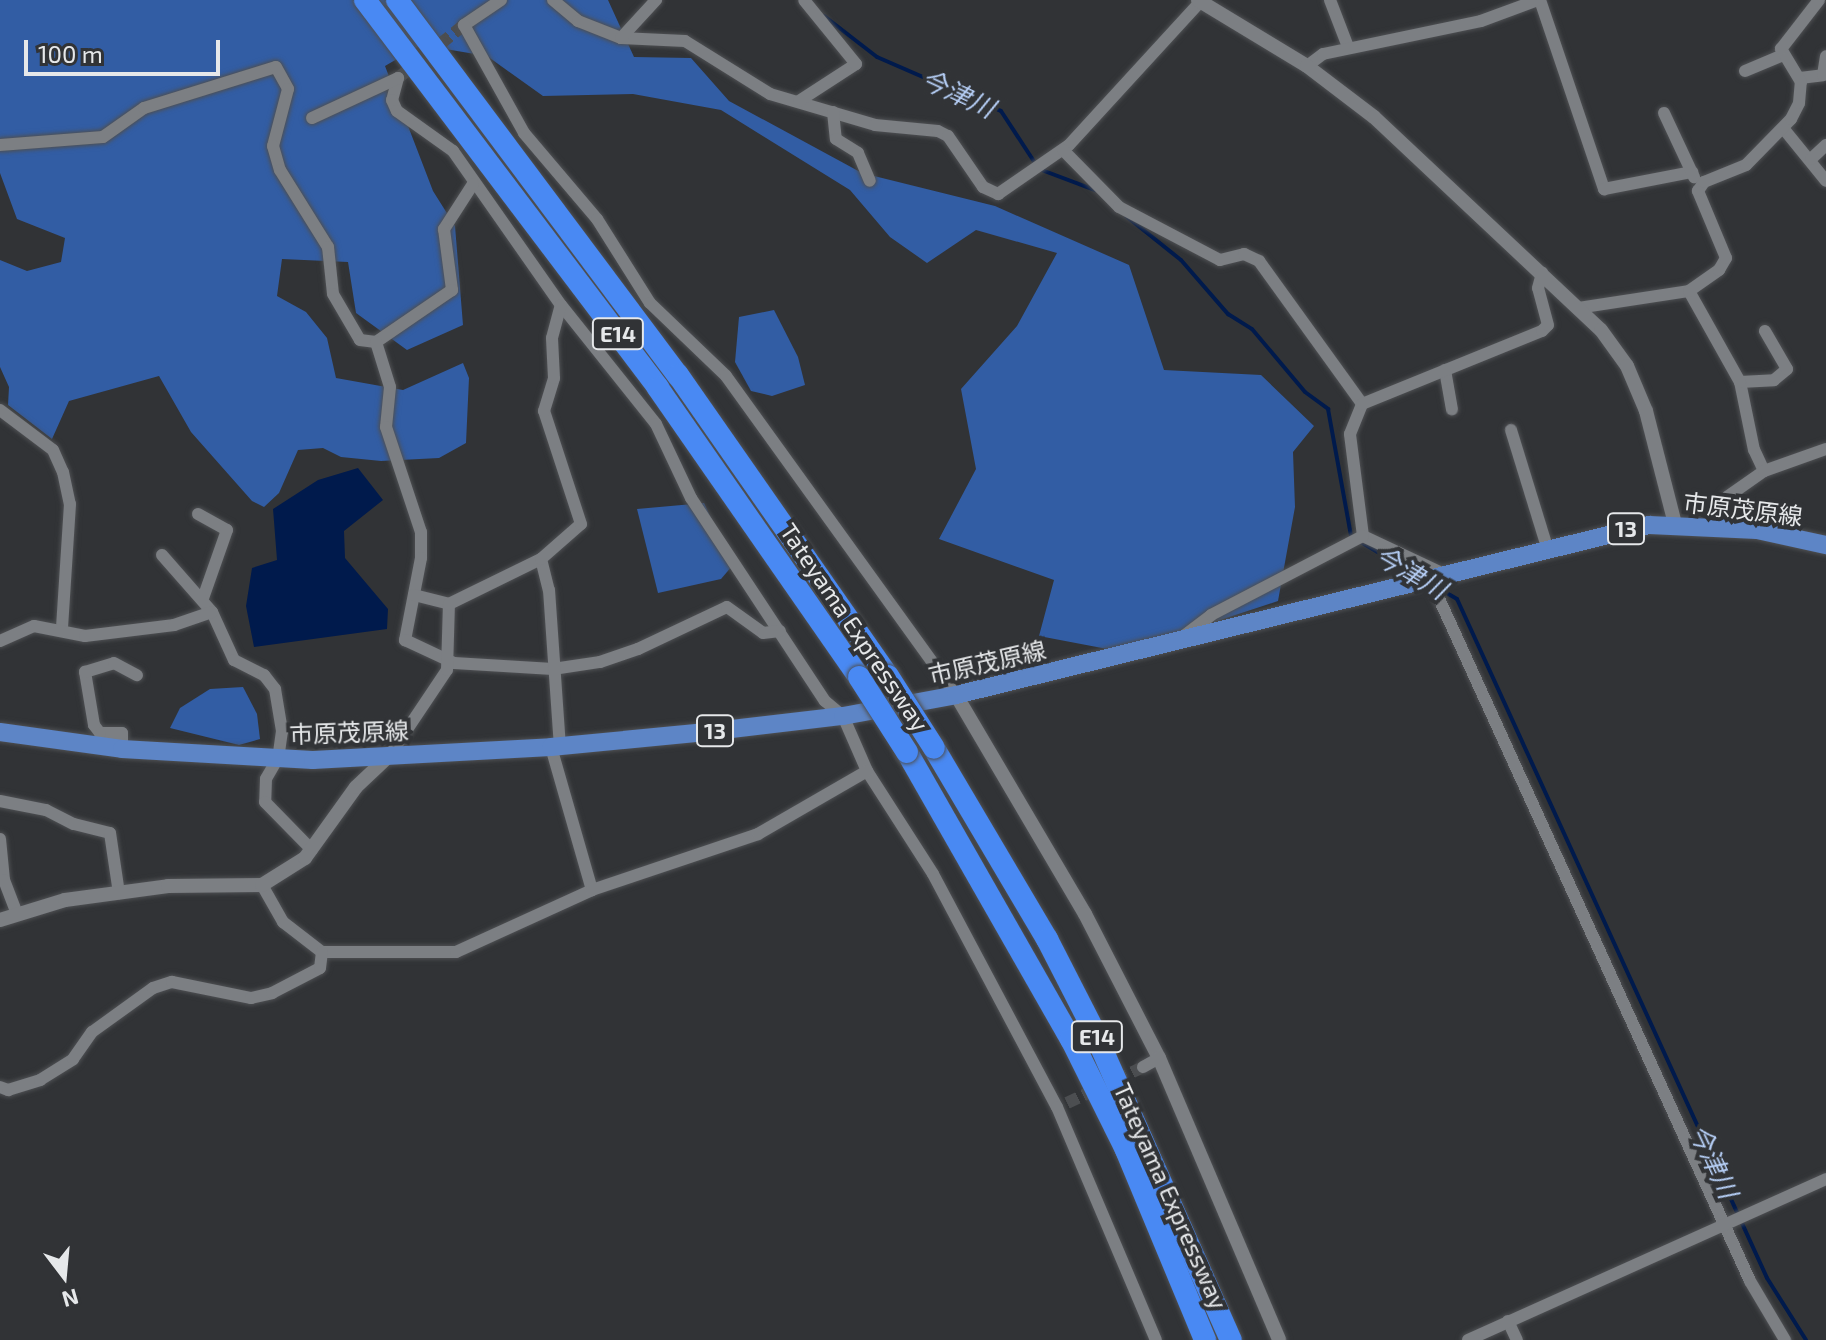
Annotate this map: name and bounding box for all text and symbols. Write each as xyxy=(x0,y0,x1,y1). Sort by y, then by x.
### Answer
scale bar xyxy=(28,24,224,74)
text: 100 m xyxy=(38,39,103,68)
water label: 今津川 xyxy=(916,62,1000,124)
road number: E14 xyxy=(590,316,646,352)
street label: 市原茂原線 xyxy=(1682,487,1804,531)
road number: 13 xyxy=(1606,511,1646,547)
street label: Tateyama Expressway xyxy=(775,518,935,736)
water label: 今津川 xyxy=(1369,539,1453,605)
street label: 市原茂原線 xyxy=(925,634,1049,690)
road number: 13 xyxy=(695,713,735,749)
street label: 市原茂原線 xyxy=(289,716,409,748)
road number: E14 xyxy=(1069,1019,1125,1055)
street label: Tateyama Expressway xyxy=(1108,1079,1234,1313)
water label: 今津川 xyxy=(1683,1119,1745,1203)
north arrow xyxy=(24,1236,104,1316)
text: N xyxy=(59,1284,82,1314)

